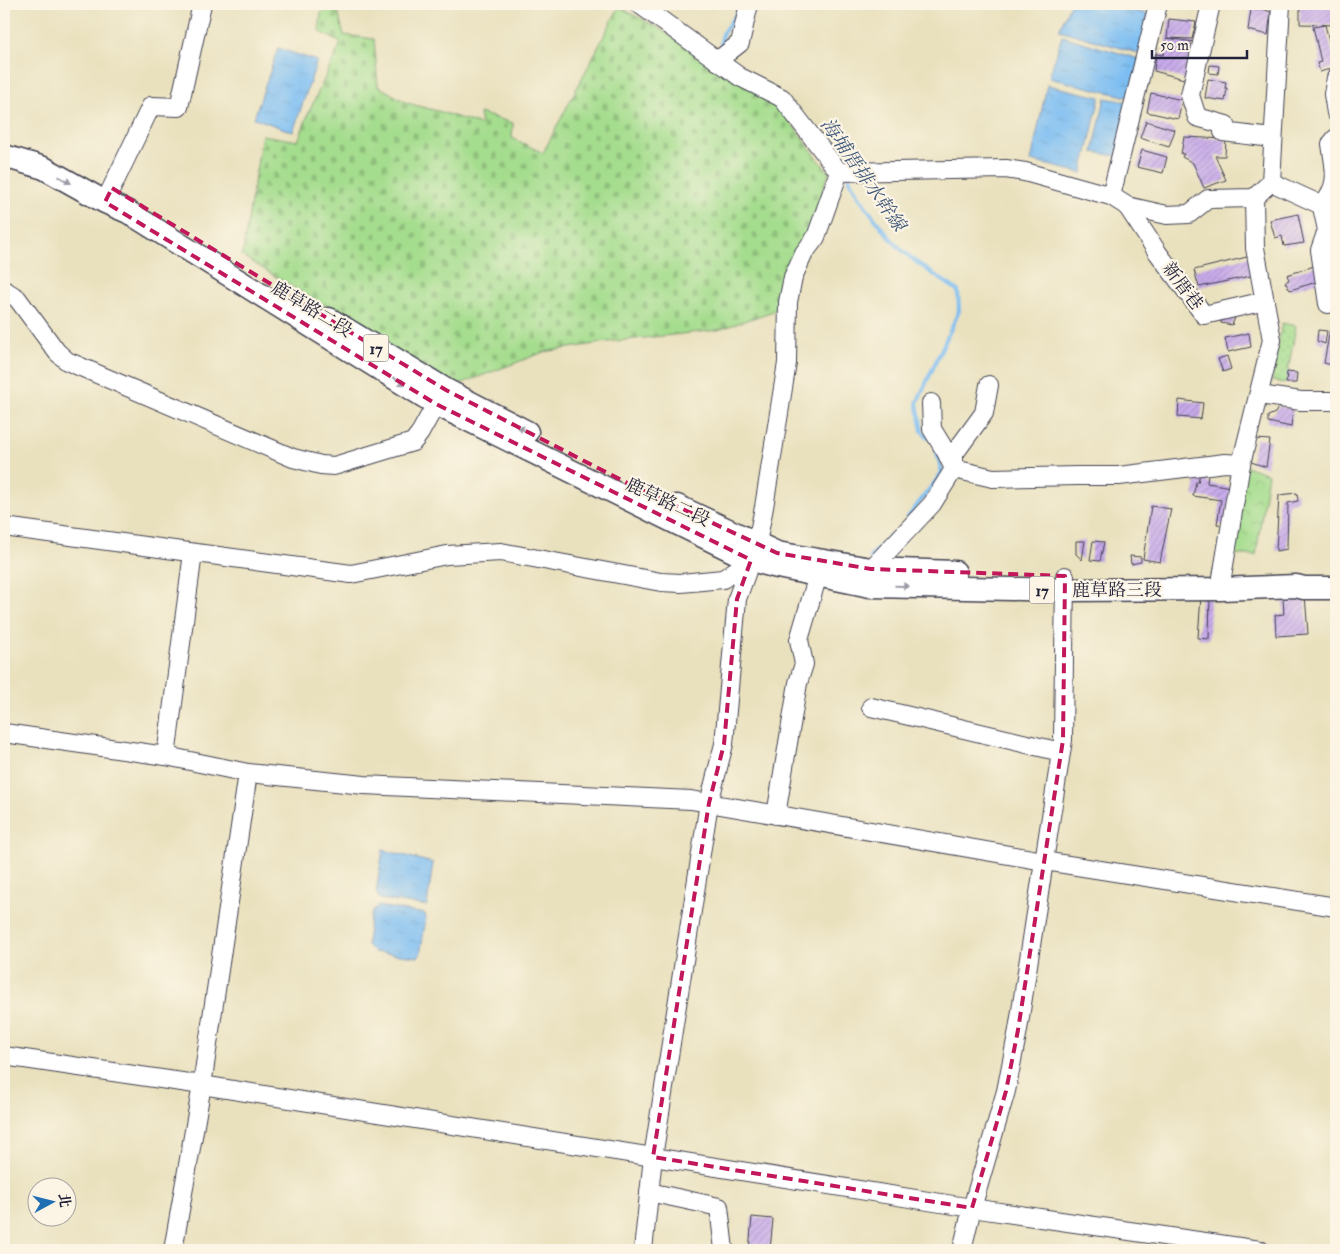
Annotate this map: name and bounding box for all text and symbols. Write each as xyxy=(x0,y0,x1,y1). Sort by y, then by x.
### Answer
scale bar xyxy=(1152,28,1248,60)
text: 50 m xyxy=(1160,36,1189,55)
water label: 海埔厝排水幹線 xyxy=(815,113,912,238)
one-way arrow xyxy=(59,175,72,184)
street label: 新厝巷 xyxy=(1157,258,1208,315)
street label: 鹿草路二段 xyxy=(267,276,356,342)
road number: 17 xyxy=(364,334,388,362)
one-way arrow xyxy=(392,376,406,386)
one-way arrow xyxy=(517,426,531,434)
street label: 鹿草路二段 xyxy=(622,473,713,532)
road number: 17 xyxy=(1030,576,1054,604)
street label: 鹿草路三段 xyxy=(1072,579,1162,602)
one-way arrow xyxy=(894,583,910,591)
north arrow xyxy=(28,1176,78,1226)
text: 北 xyxy=(55,1192,74,1208)

